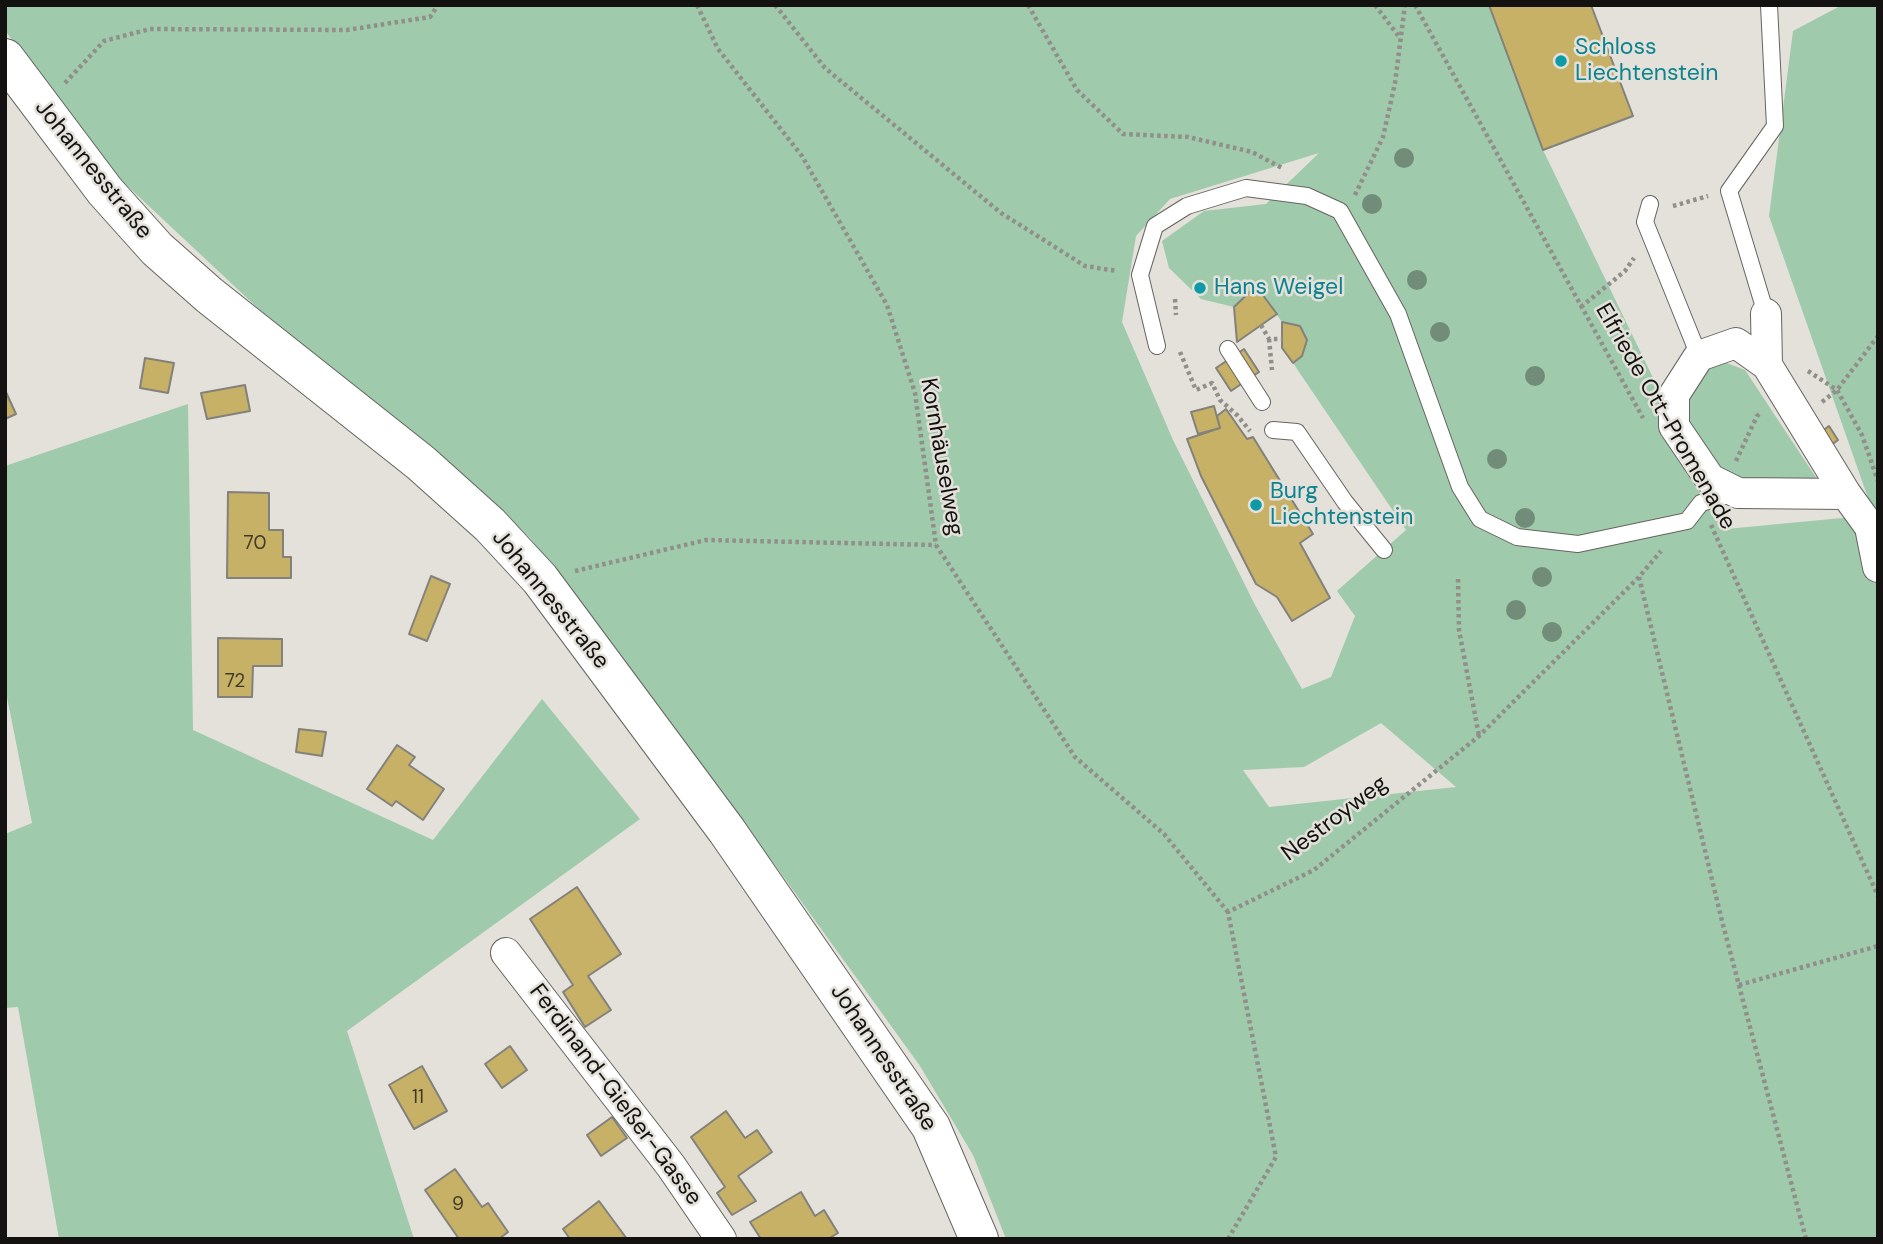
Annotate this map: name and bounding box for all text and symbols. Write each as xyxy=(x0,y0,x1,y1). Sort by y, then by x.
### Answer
place label: Schloss Liechtenstein xyxy=(1575,34,1719,88)
marker: Schloss Liechtenstein xyxy=(1553,53,1569,69)
street label: Johannesstraße xyxy=(28,95,158,245)
place label: Hans Weigel xyxy=(1214,274,1343,302)
marker: Hans Weigel xyxy=(1192,280,1208,296)
street label: Elfriede Ott-Promenade xyxy=(1589,299,1741,535)
street label: Kornhäuselweg xyxy=(914,376,968,538)
place label: Burg Liechtenstein xyxy=(1270,478,1414,532)
marker: Burg Liechtenstein xyxy=(1248,497,1264,513)
street label: Johannesstraße xyxy=(485,525,615,675)
house number: 70 xyxy=(244,533,266,555)
house number: 72 xyxy=(225,671,245,693)
street label: Nestroyweg xyxy=(1277,770,1393,868)
street label: Ferdinand-Gießer-Gasse xyxy=(523,979,707,1211)
street label: Johannesstraße xyxy=(824,979,942,1137)
house number: 11 xyxy=(412,1087,424,1109)
house number: 9 xyxy=(452,1194,464,1216)

